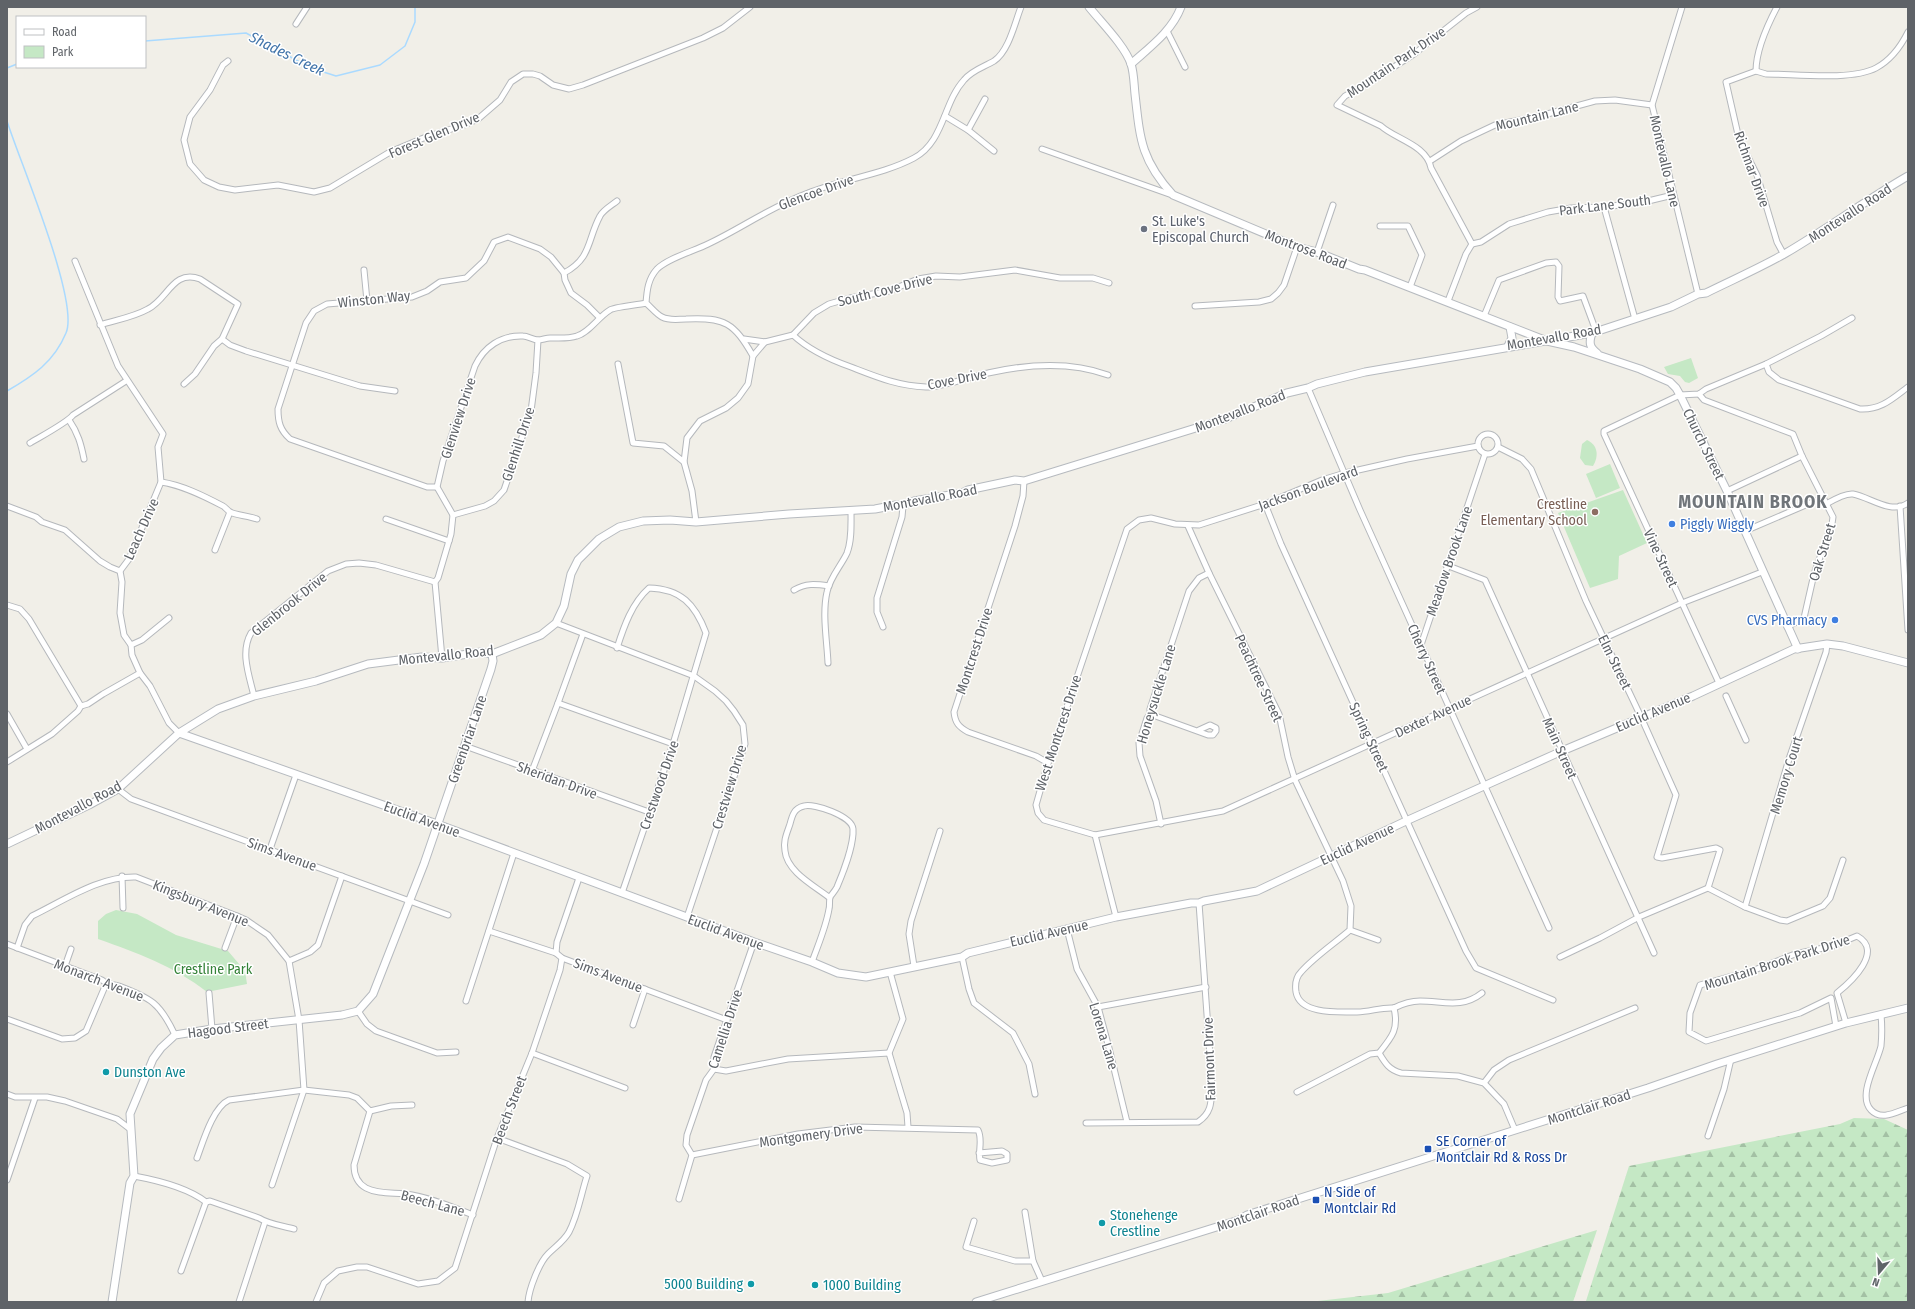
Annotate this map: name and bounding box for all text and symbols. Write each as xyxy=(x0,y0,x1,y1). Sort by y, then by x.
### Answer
legend xyxy=(16,16,146,68)
street label: Mountain Park Drive xyxy=(1344,23,1449,102)
text: Road xyxy=(52,25,77,39)
water label: Shades Creek xyxy=(246,28,328,80)
text: Park xyxy=(52,45,74,59)
street label: Mountain Lane xyxy=(1494,98,1580,135)
street label: Forest Glen Drive xyxy=(386,109,482,162)
street label: Montevallo Lane xyxy=(1646,113,1683,209)
street label: Richmar Drive xyxy=(1730,129,1773,210)
street label: Glencoe Drive xyxy=(776,171,856,214)
street label: Montevallo Road xyxy=(1806,180,1895,247)
street label: Park Lane South xyxy=(1558,191,1652,220)
place label: St. Luke's Episcopal Church xyxy=(1152,213,1249,246)
marker: St. Luke's Episcopal Church xyxy=(1139,224,1149,234)
street label: Montrose Road xyxy=(1262,226,1349,273)
street label: South Cove Drive xyxy=(836,270,934,310)
street label: Winston Way xyxy=(337,287,412,312)
street label: Montevallo Road xyxy=(1505,321,1603,354)
street label: Cove Drive xyxy=(926,365,988,394)
street label: Glenview Drive xyxy=(437,375,480,461)
street label: Montevallo Road xyxy=(1192,386,1288,437)
street label: Glenhill Drive xyxy=(498,405,539,483)
street label: Church Street xyxy=(1679,406,1728,483)
street label: Jackson Boulevard xyxy=(1256,463,1360,514)
street label: Montevallo Road xyxy=(882,481,979,516)
district label: MOUNTAIN BROOK xyxy=(1678,491,1828,513)
street label: Leach Drive xyxy=(120,496,163,563)
place label: Crestline Elementary School xyxy=(1480,496,1587,529)
street label: Meadow Brook Lane xyxy=(1423,504,1476,618)
marker: Crestline Elementary School xyxy=(1590,507,1600,517)
place label: Piggly Wiggly xyxy=(1680,516,1755,533)
marker: Piggly Wiggly xyxy=(1667,519,1677,529)
street label: Oak Street xyxy=(1806,521,1839,583)
street label: Vine Street xyxy=(1640,526,1682,591)
street label: Glenbrook Drive xyxy=(248,569,330,640)
street label: Montcrest Drive xyxy=(952,606,996,697)
place label: CVS Pharmacy xyxy=(1747,612,1828,629)
marker: CVS Pharmacy xyxy=(1830,615,1840,625)
street label: Cherry Street xyxy=(1404,621,1450,697)
street label: Peachtree Street xyxy=(1231,632,1286,725)
street label: Elm Street xyxy=(1594,632,1635,693)
street label: Montevallo Road xyxy=(398,642,495,669)
street label: Honeysuckle Lane xyxy=(1133,642,1180,746)
street label: West Montcrest Drive xyxy=(1032,673,1085,793)
street label: Euclid Avenue xyxy=(1613,689,1693,736)
street label: Dexter Avenue xyxy=(1392,691,1474,742)
street label: Greenbriar Lane xyxy=(444,693,490,785)
street label: Spring Street xyxy=(1345,700,1392,775)
street label: Main Street xyxy=(1538,715,1581,782)
street label: Memory Court xyxy=(1767,734,1806,816)
street label: Crestwood Drive xyxy=(636,738,683,832)
street label: Crestview Drive xyxy=(709,743,750,832)
street label: Sheridan Drive xyxy=(514,758,599,803)
street label: Montevallo Road xyxy=(32,777,124,837)
street label: Euclid Avenue xyxy=(381,798,462,841)
street label: Euclid Avenue xyxy=(1317,820,1397,869)
street label: Sims Avenue xyxy=(245,834,319,875)
street label: Kingsbury Avenue xyxy=(150,876,251,930)
street label: Euclid Avenue xyxy=(685,911,766,954)
street label: Euclid Avenue xyxy=(1008,916,1090,951)
street label: Mountain Brook Park Drive xyxy=(1702,931,1852,994)
street label: Sims Avenue xyxy=(571,955,645,996)
street label: Monarch Avenue xyxy=(52,956,146,1005)
park label: Crestline Park xyxy=(174,961,253,978)
street label: Camellia Drive xyxy=(705,987,746,1071)
street label: Lorena Lane xyxy=(1085,1000,1122,1072)
street label: Hagood Street xyxy=(187,1015,270,1042)
street label: Fairmont Drive xyxy=(1200,1017,1219,1101)
place label: Dunston Ave xyxy=(114,1064,186,1081)
marker: Dunston Ave xyxy=(101,1067,111,1077)
street label: Beech Street xyxy=(489,1073,531,1147)
street label: Montclair Road xyxy=(1545,1086,1633,1129)
street label: Montgomery Drive xyxy=(758,1120,864,1151)
place label: SE Corner of Montclair Rd & Ross Dr xyxy=(1436,1133,1567,1166)
marker: SE Corner of Montclair Rd & Ross Dr xyxy=(1423,1144,1433,1154)
place label: N Side of Montclair Rd xyxy=(1324,1184,1396,1217)
street label: Beech Lane xyxy=(399,1187,467,1220)
street label: Montclair Road xyxy=(1215,1191,1302,1236)
marker: N Side of Montclair Rd xyxy=(1311,1195,1321,1205)
place label: Stonehenge Crestline xyxy=(1110,1207,1178,1240)
marker: Stonehenge Crestline xyxy=(1097,1218,1107,1228)
north arrow xyxy=(1859,1253,1899,1293)
text: N xyxy=(1871,1275,1881,1289)
place label: 5000 Building xyxy=(664,1276,743,1293)
place label: 1000 Building xyxy=(823,1277,901,1294)
marker: 5000 Building xyxy=(746,1279,756,1289)
marker: 1000 Building xyxy=(810,1280,820,1290)

